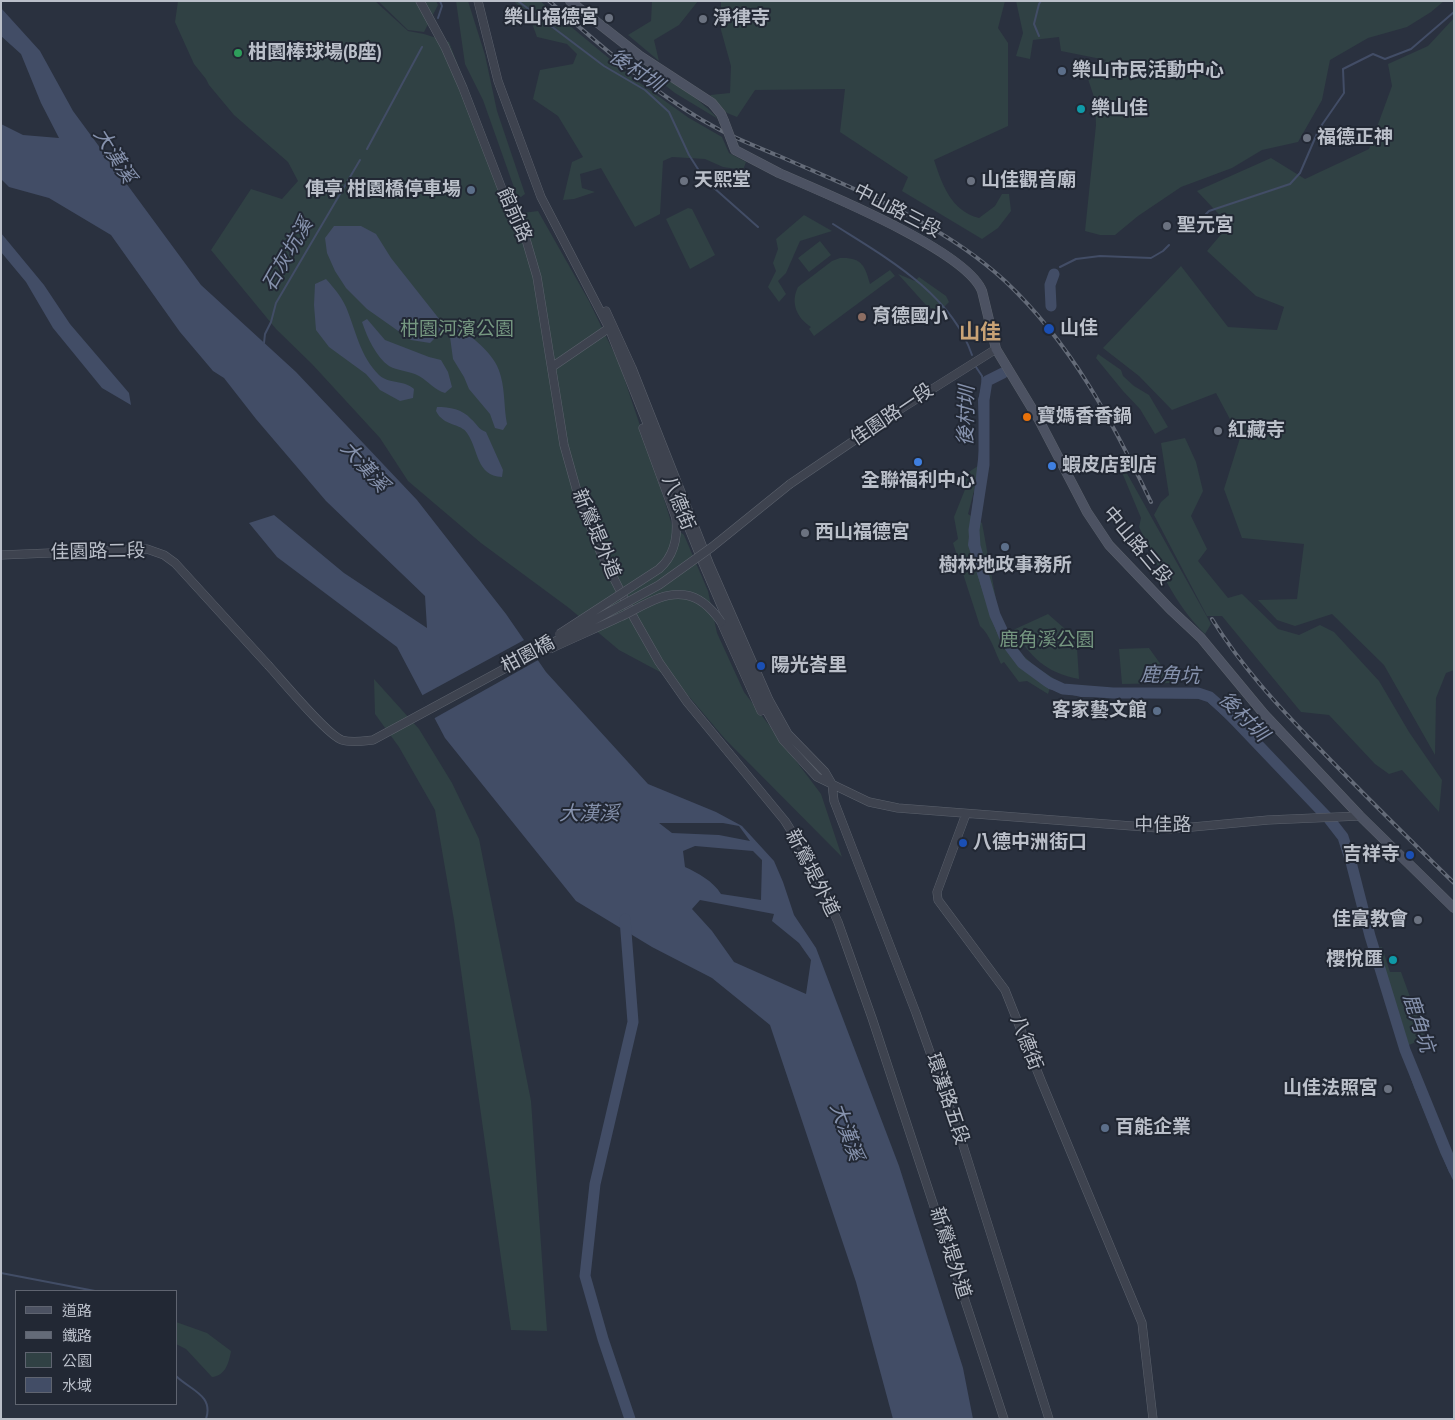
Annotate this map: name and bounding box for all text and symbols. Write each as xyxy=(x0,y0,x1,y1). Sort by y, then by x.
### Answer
place label: 樂山福德宮 xyxy=(504,7,599,29)
place label: 淨律寺 xyxy=(713,8,770,30)
marker: 樂山福德宮 xyxy=(603,12,615,24)
marker: 淨律寺 xyxy=(697,13,709,25)
place label: 柑園棒球場(B座) xyxy=(248,42,382,64)
water label: 後村圳 xyxy=(604,44,668,98)
marker: 柑園棒球場(B座) xyxy=(232,47,244,59)
place label: 樂山市民活動中心 xyxy=(1072,60,1224,82)
marker: 樂山市民活動中心 xyxy=(1056,65,1068,77)
place label: 樂山佳 xyxy=(1091,98,1148,120)
marker: 樂山佳 xyxy=(1075,103,1087,115)
water label: 大漢溪 xyxy=(88,124,140,188)
place label: 福德正神 xyxy=(1317,127,1393,149)
marker: 福德正神 xyxy=(1301,132,1313,144)
place label: 天熙堂 xyxy=(694,170,751,192)
place label: 山佳觀音廟 xyxy=(981,170,1076,192)
marker: 天熙堂 xyxy=(678,175,690,187)
marker: 山佳觀音廟 xyxy=(965,175,977,187)
place label: 俥亭 柑園橋停車場 xyxy=(305,179,461,201)
street label: 中山路三段 xyxy=(850,179,944,243)
marker: 俥亭 柑園橋停車場 xyxy=(465,184,477,196)
street label: 館前路 xyxy=(492,184,536,246)
water label: 石灰坑溪 xyxy=(258,214,318,296)
place label: 聖元宮 xyxy=(1177,215,1234,237)
marker: 聖元宮 xyxy=(1161,220,1173,232)
place label: 育德國小 xyxy=(872,306,948,328)
marker: 育德國小 xyxy=(856,311,868,323)
place label: 山佳 xyxy=(1060,318,1098,340)
park label: 柑園河濱公園 xyxy=(400,319,514,341)
district label: 山佳 xyxy=(959,320,1001,346)
marker: 山佳 xyxy=(1042,322,1056,336)
street label: 佳園路一段 xyxy=(846,379,938,451)
water label: 後村圳 xyxy=(954,386,980,446)
place label: 寶媽香香鍋 xyxy=(1037,406,1132,428)
marker: 寶媽香香鍋 xyxy=(1021,411,1033,423)
place label: 紅藏寺 xyxy=(1228,420,1285,442)
marker: 紅藏寺 xyxy=(1212,425,1224,437)
water label: 大漢溪 xyxy=(335,437,393,497)
place label: 蝦皮店到店 xyxy=(1062,455,1157,477)
marker: 全聯福利中心 xyxy=(912,456,924,468)
marker: 蝦皮店到店 xyxy=(1046,460,1058,472)
place label: 全聯福利中心 xyxy=(861,470,975,492)
street label: 八德街 xyxy=(657,472,699,534)
street label: 新鶯堤外道 xyxy=(567,486,625,582)
street label: 中山路三段 xyxy=(1098,502,1176,590)
place label: 西山福德宮 xyxy=(815,522,910,544)
marker: 西山福德宮 xyxy=(799,527,811,539)
street label: 佳園路二段 xyxy=(50,540,146,564)
marker: 樹林地政事務所 xyxy=(999,541,1011,553)
place label: 樹林地政事務所 xyxy=(939,555,1071,577)
park label: 鹿角溪公園 xyxy=(1000,630,1094,652)
street label: 柑園橋 xyxy=(497,632,559,678)
place label: 陽光峇里 xyxy=(771,655,847,677)
marker: 陽光峇里 xyxy=(755,660,767,672)
water label: 鹿角坑 xyxy=(1140,663,1200,689)
water label: 後村圳 xyxy=(1213,687,1273,747)
place label: 客家藝文館 xyxy=(1052,700,1147,722)
marker: 客家藝文館 xyxy=(1151,705,1163,717)
water label: 大漢溪 xyxy=(559,802,619,826)
street label: 中佳路 xyxy=(1135,815,1191,837)
street label: 新鶯堤外道 xyxy=(780,826,844,920)
place label: 八德中洲街口 xyxy=(973,832,1087,854)
marker: 八德中洲街口 xyxy=(957,837,969,849)
place label: 吉祥寺 xyxy=(1343,844,1400,866)
marker: 吉祥寺 xyxy=(1404,849,1416,861)
place label: 佳富教會 xyxy=(1332,909,1408,931)
marker: 佳富教會 xyxy=(1412,914,1424,926)
place label: 櫻悅匯 xyxy=(1326,949,1383,971)
marker: 櫻悅匯 xyxy=(1387,954,1399,966)
water label: 鹿角坑 xyxy=(1397,991,1439,1055)
street label: 八德街 xyxy=(1005,1012,1047,1074)
street label: 環漢路五段 xyxy=(921,1050,973,1148)
place label: 山佳法照宮 xyxy=(1283,1078,1378,1100)
marker: 山佳法照宮 xyxy=(1382,1083,1394,1095)
water label: 大漢溪 xyxy=(824,1100,868,1164)
place label: 百能企業 xyxy=(1115,1117,1191,1139)
marker: 百能企業 xyxy=(1099,1122,1111,1134)
street label: 新鶯堤外道 xyxy=(924,1204,976,1302)
legend xyxy=(15,1290,178,1405)
text: 道路 xyxy=(62,1301,92,1320)
text: 鐵路 xyxy=(62,1326,92,1345)
text: 公園 xyxy=(62,1351,92,1370)
text: 水域 xyxy=(62,1376,92,1395)

